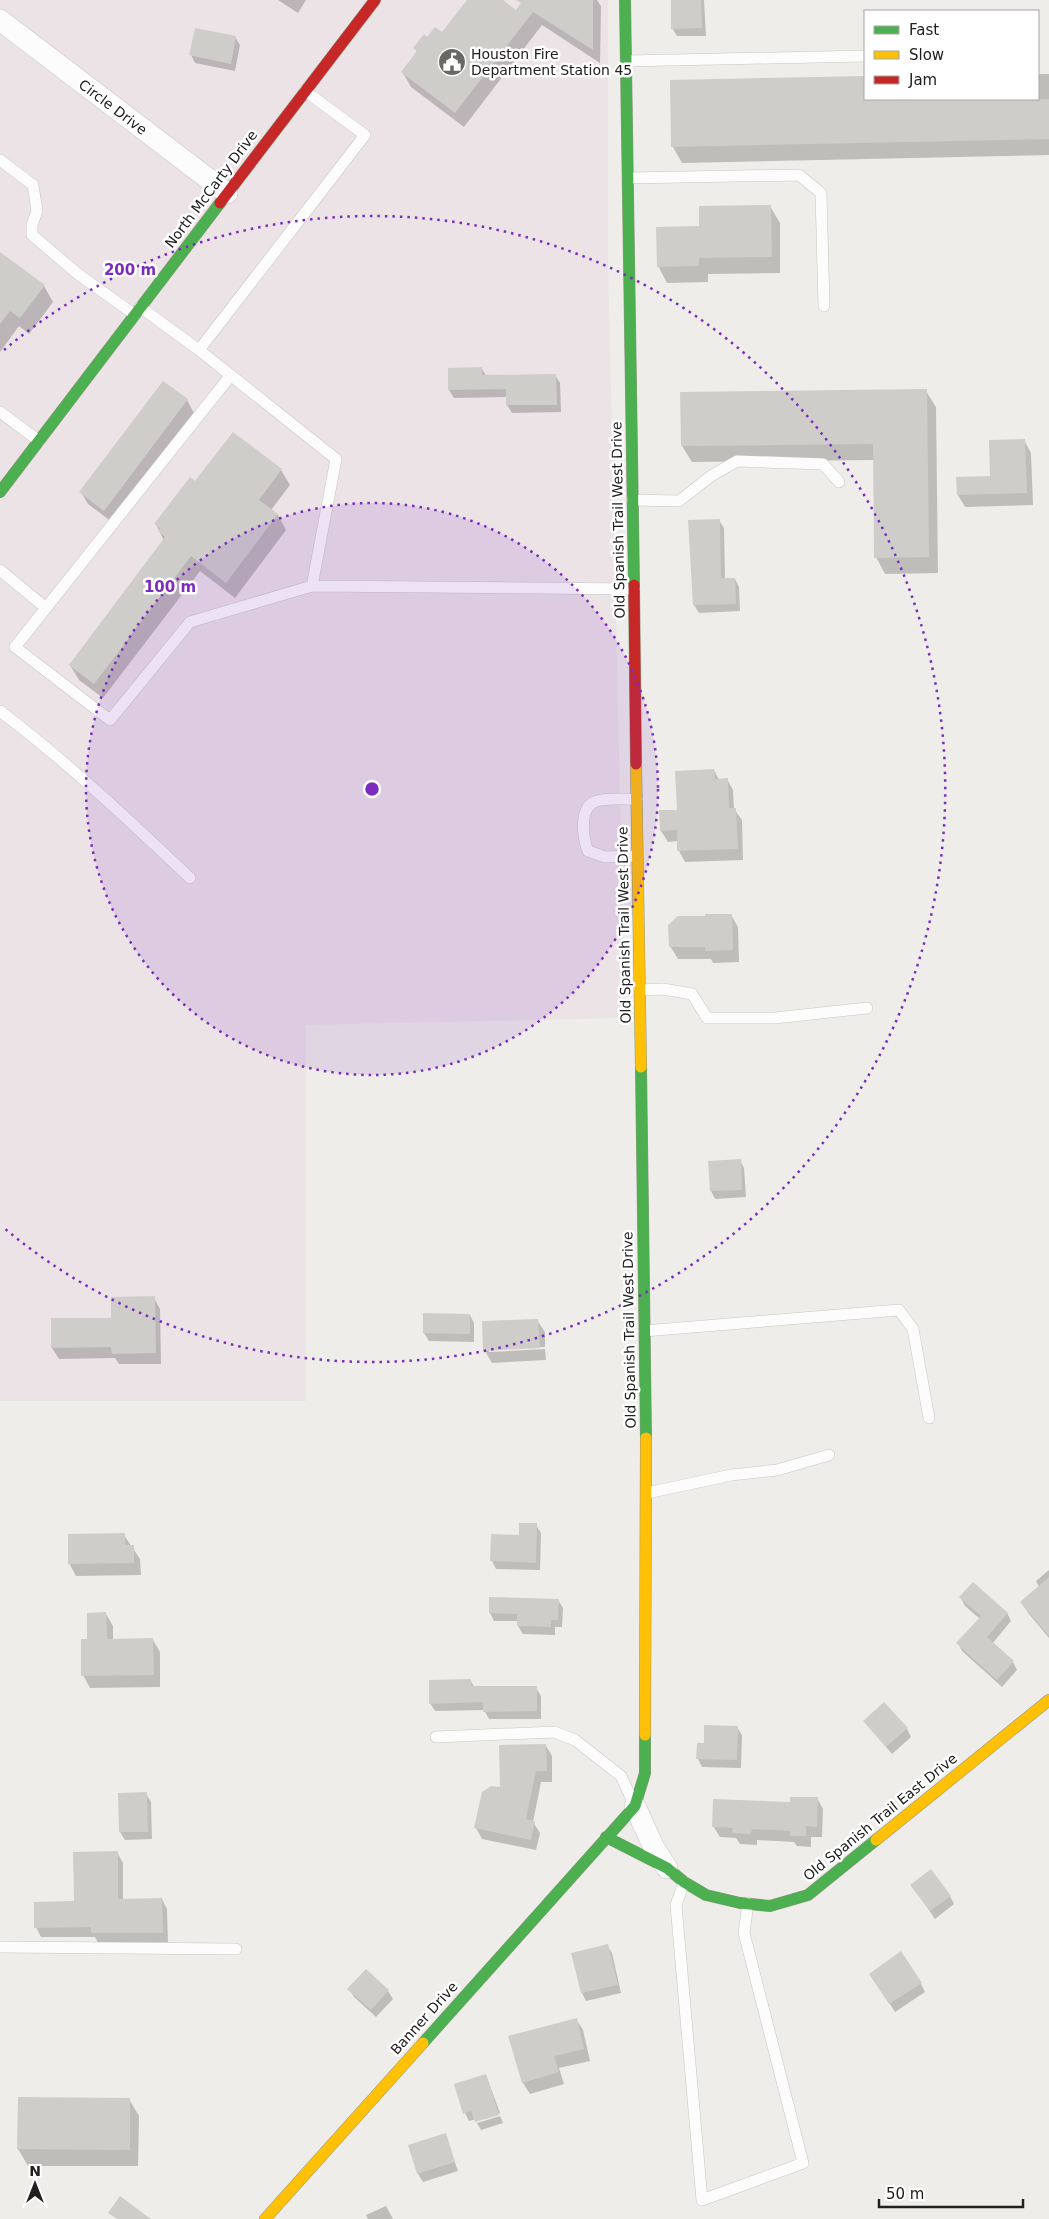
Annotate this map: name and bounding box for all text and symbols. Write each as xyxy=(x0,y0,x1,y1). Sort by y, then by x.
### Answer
legend xyxy=(864,10,1039,100)
text: Fast xyxy=(909,21,939,39)
place label: Houston Fire Department Station 45 xyxy=(471,46,632,78)
text: Slow xyxy=(909,46,944,64)
public building icon: Houston Fire Department Station 45 xyxy=(437,47,467,77)
text: Jam xyxy=(908,71,937,89)
street label: Circle Drive xyxy=(76,76,150,138)
street label: North McCarty Drive xyxy=(162,127,260,251)
text: 200 m xyxy=(104,261,156,279)
street label: Old Spanish Trail West Drive xyxy=(608,421,628,619)
text: 100 m xyxy=(144,578,196,596)
centre of rings xyxy=(363,780,381,798)
street label: Old Spanish Trail West Drive xyxy=(614,826,634,1024)
street label: Old Spanish Trail West Drive xyxy=(619,1231,639,1429)
street label: Old Spanish Trail East Drive xyxy=(800,1750,960,1884)
street label: Banner Drive xyxy=(387,1978,461,2058)
north arrow xyxy=(10,2159,60,2209)
text: N xyxy=(29,2163,41,2179)
scale bar xyxy=(879,2176,1023,2208)
text: 50 m xyxy=(886,2185,924,2203)

